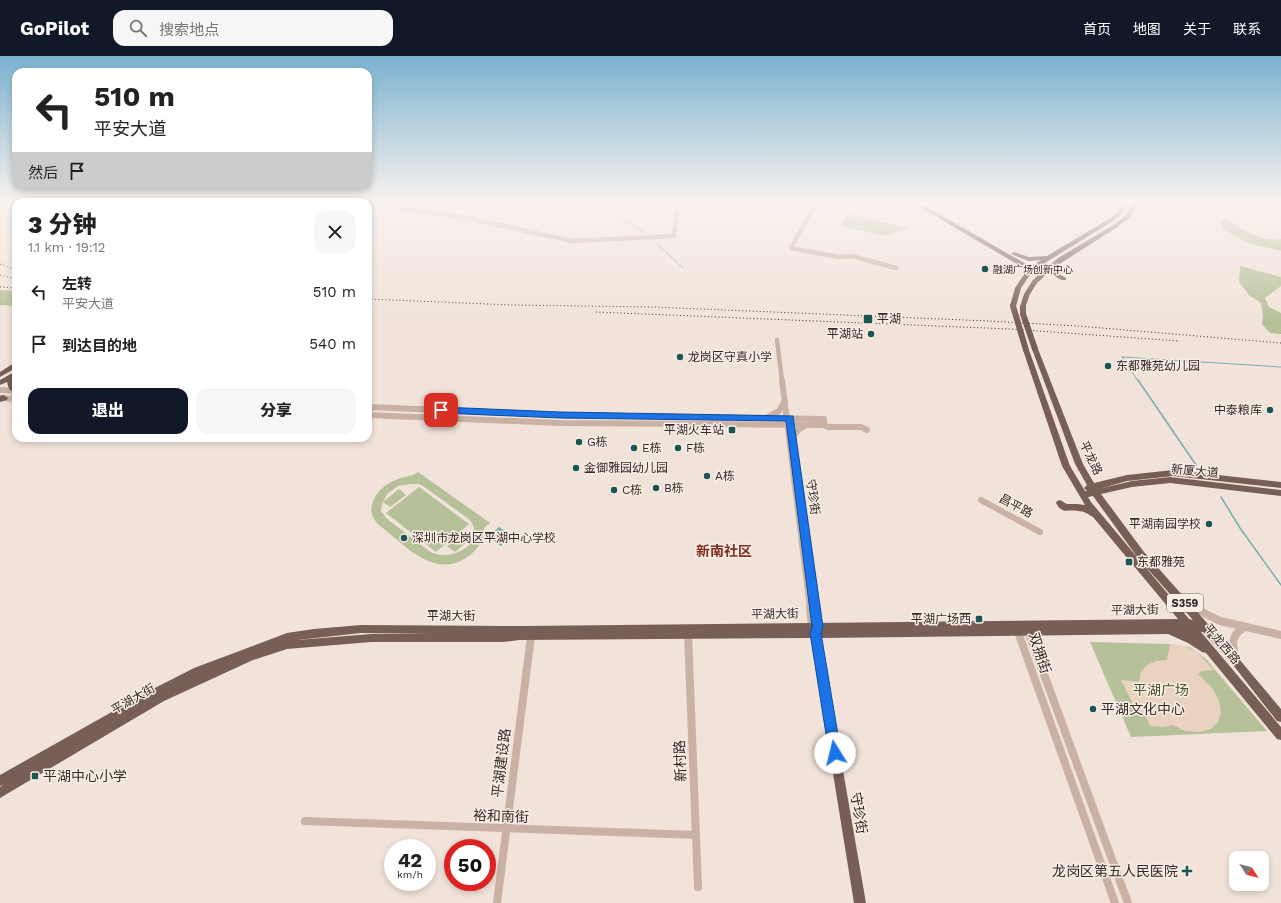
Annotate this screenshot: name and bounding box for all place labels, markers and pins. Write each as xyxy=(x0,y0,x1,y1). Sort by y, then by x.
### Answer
marker: 融湖广场创新中心 xyxy=(980,264,990,274)
place label: 融湖广场创新中心 xyxy=(993,264,1073,275)
place label: 平湖 xyxy=(877,312,901,326)
marker: 平湖 xyxy=(862,313,874,325)
place label: 平湖站 xyxy=(827,327,863,341)
marker: 平湖站 xyxy=(866,329,876,339)
place label: 龙岗区守真小学 xyxy=(688,350,772,364)
marker: 龙岗区守真小学 xyxy=(675,352,685,362)
place label: 东都雅苑幼儿园 xyxy=(1116,359,1200,373)
marker: 东都雅苑幼儿园 xyxy=(1103,361,1113,371)
pin xyxy=(424,393,458,427)
place label: 中泰粮库 xyxy=(1214,403,1262,417)
marker: 中泰粮库 xyxy=(1265,405,1275,415)
place label: 平湖火车站 xyxy=(664,423,724,437)
marker: 平湖火车站 xyxy=(727,425,737,435)
place label: G栋 xyxy=(587,435,608,449)
marker: G栋 xyxy=(574,437,584,447)
place label: E栋 xyxy=(642,441,662,455)
place label: F栋 xyxy=(686,441,705,455)
marker: E栋 xyxy=(629,443,639,453)
marker: F栋 xyxy=(673,443,683,453)
place label: 金御雅园幼儿园 xyxy=(584,461,668,475)
marker: 金御雅园幼儿园 xyxy=(571,463,581,473)
place label: A栋 xyxy=(715,469,735,483)
marker: A栋 xyxy=(702,471,712,481)
place label: B栋 xyxy=(664,481,684,495)
place label: C栋 xyxy=(622,483,642,497)
marker: B栋 xyxy=(651,483,661,493)
marker: C栋 xyxy=(609,485,619,495)
place label: 平湖南园学校 xyxy=(1129,517,1201,531)
marker: 平湖南园学校 xyxy=(1204,519,1214,529)
place label: 深圳市龙岗区平湖中心学校 xyxy=(412,531,556,545)
marker: 深圳市龙岗区平湖中心学校 xyxy=(399,533,409,543)
place label: 东都雅苑 xyxy=(1137,555,1185,569)
marker: 东都雅苑 xyxy=(1124,557,1134,567)
place label: 平湖广场西 xyxy=(911,612,971,626)
marker: 平湖广场西 xyxy=(974,614,984,624)
place label: 平湖文化中心 xyxy=(1101,701,1185,717)
marker: 平湖文化中心 xyxy=(1088,704,1098,714)
place label: 平湖中心小学 xyxy=(43,768,127,784)
marker: 平湖中心小学 xyxy=(30,771,40,781)
place label: 龙岗区第五人民医院 xyxy=(1052,863,1178,879)
marker: 龙岗区第五人民医院 xyxy=(1181,865,1193,877)

